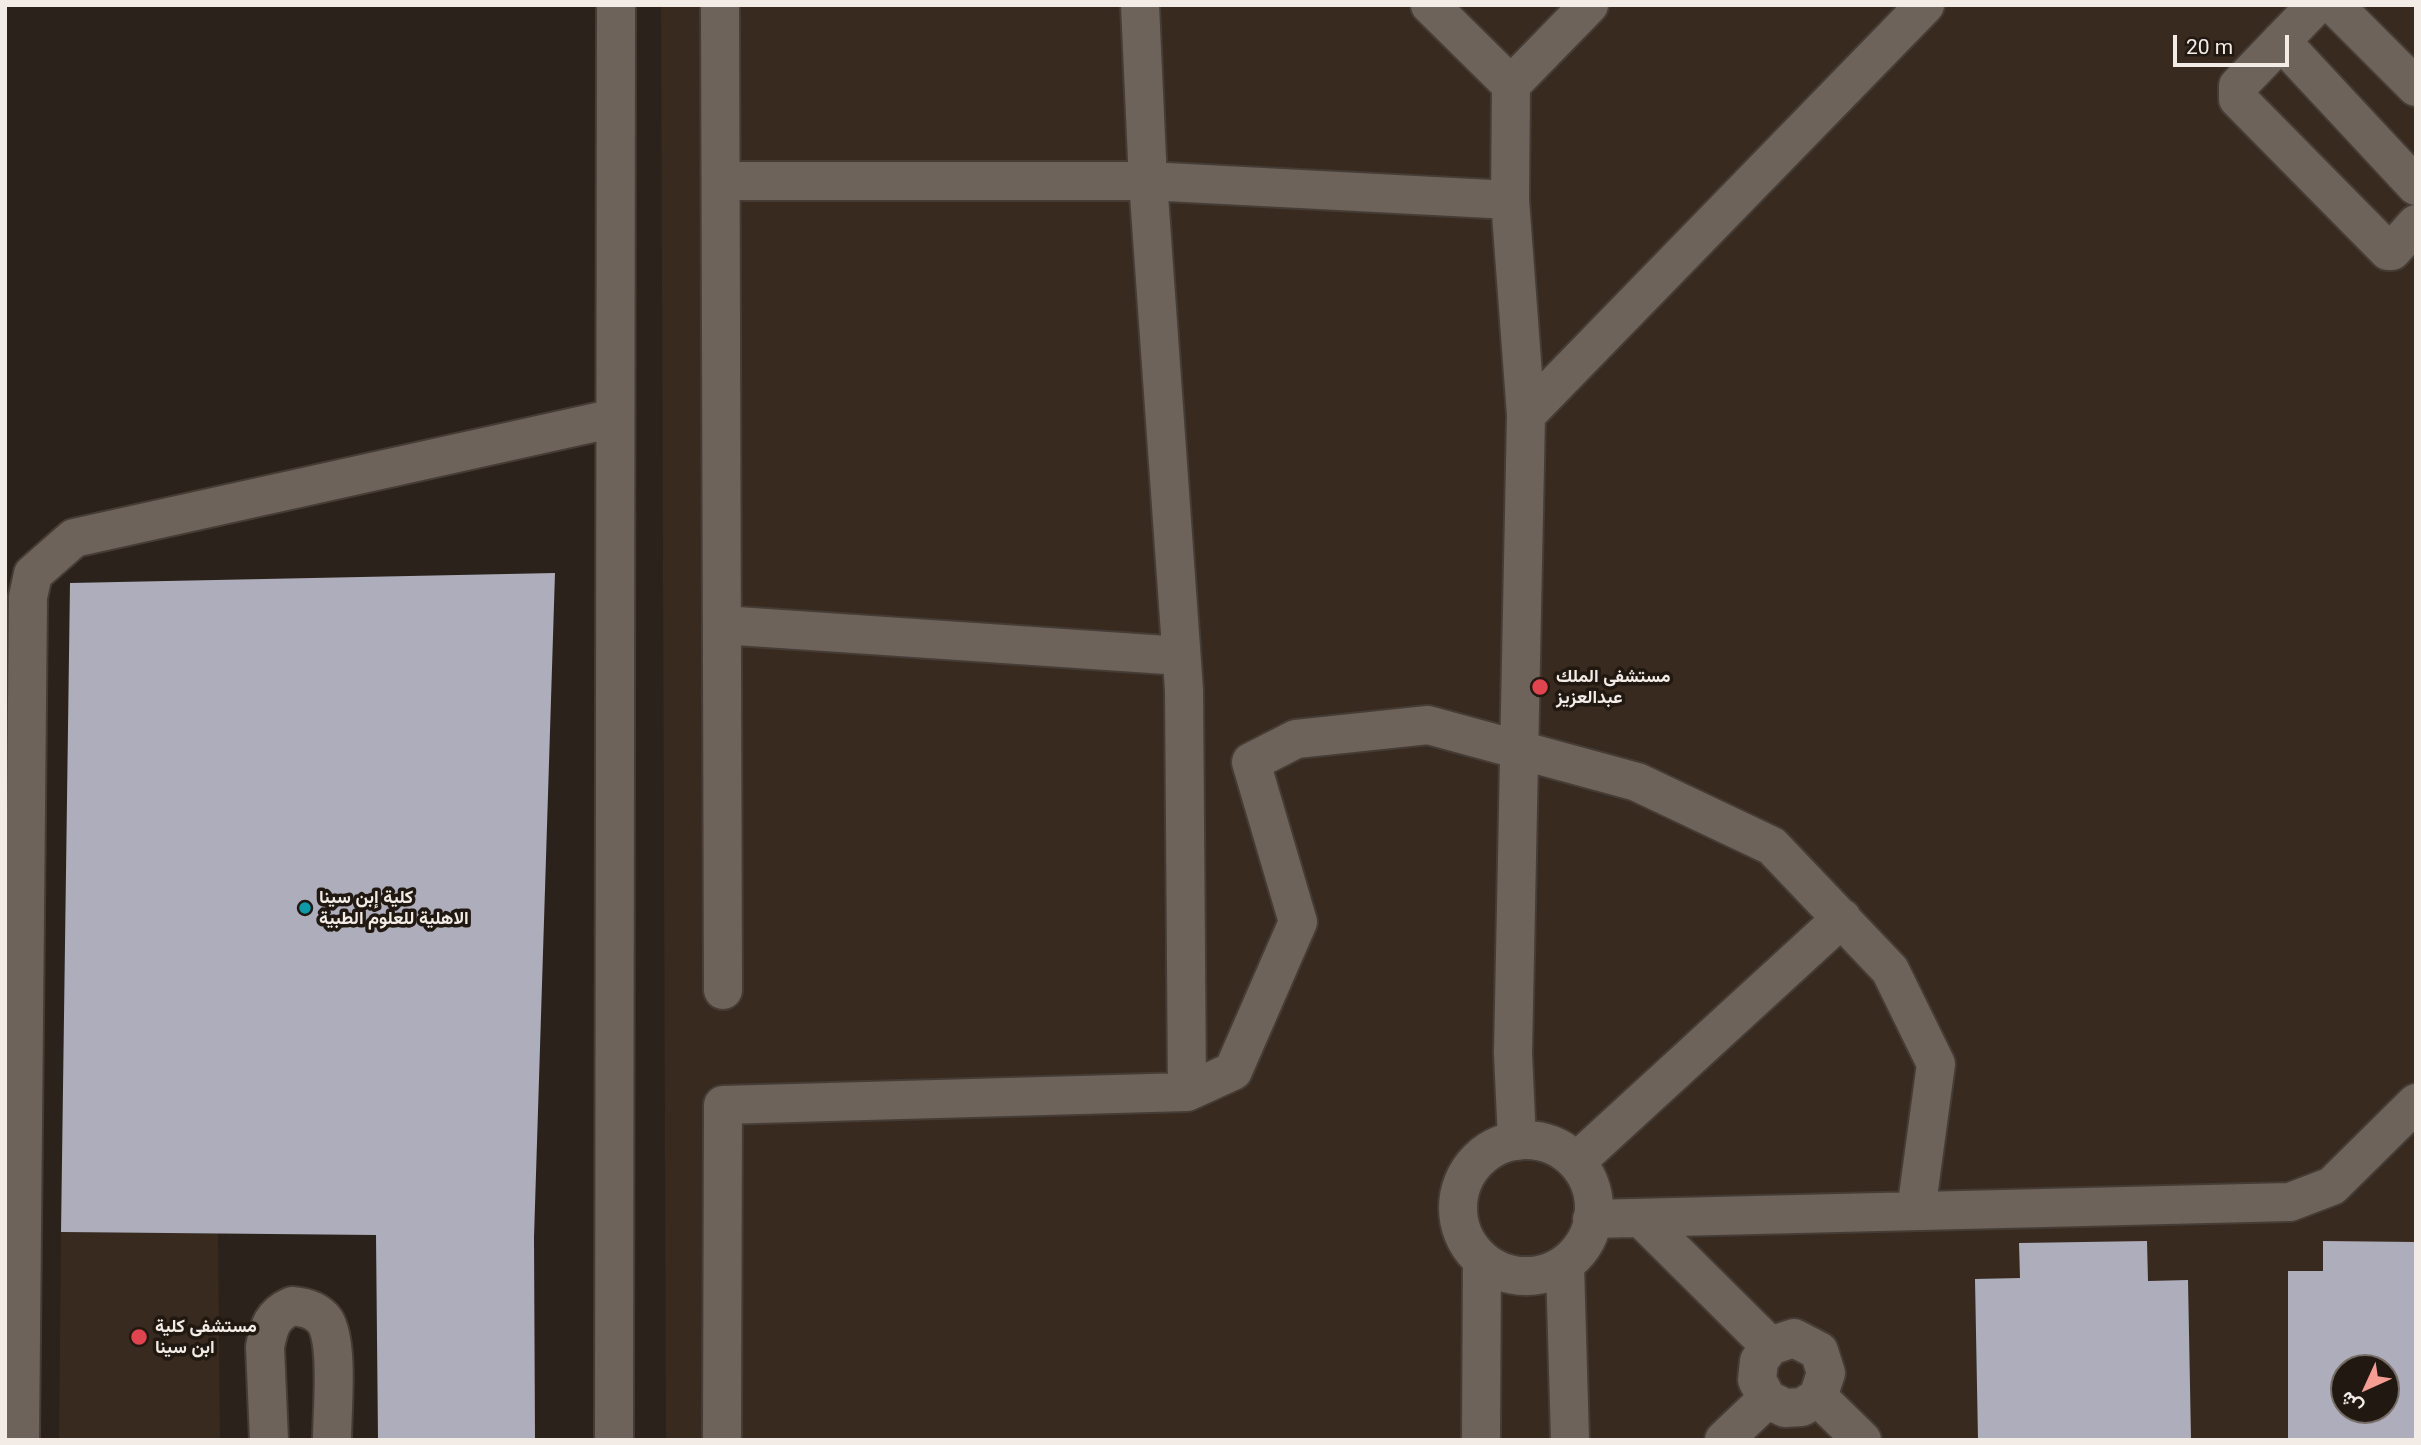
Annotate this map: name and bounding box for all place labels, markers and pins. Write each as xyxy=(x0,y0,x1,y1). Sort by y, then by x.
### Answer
place label: مستشفى الملك عبدالعزيز xyxy=(1556,666,1671,708)
marker: مستشفى الملك عبدالعزيز xyxy=(1530,677,1550,697)
place label: كلية إبن سينا الاهلية للعلوم الطبية xyxy=(319,887,469,930)
marker: كلية إبن سينا الاهلية للعلوم الطبية xyxy=(297,900,313,916)
place label: مستشفى كلية ابن سينا xyxy=(155,1316,257,1358)
marker: مستشفى كلية ابن سينا xyxy=(129,1327,149,1347)

